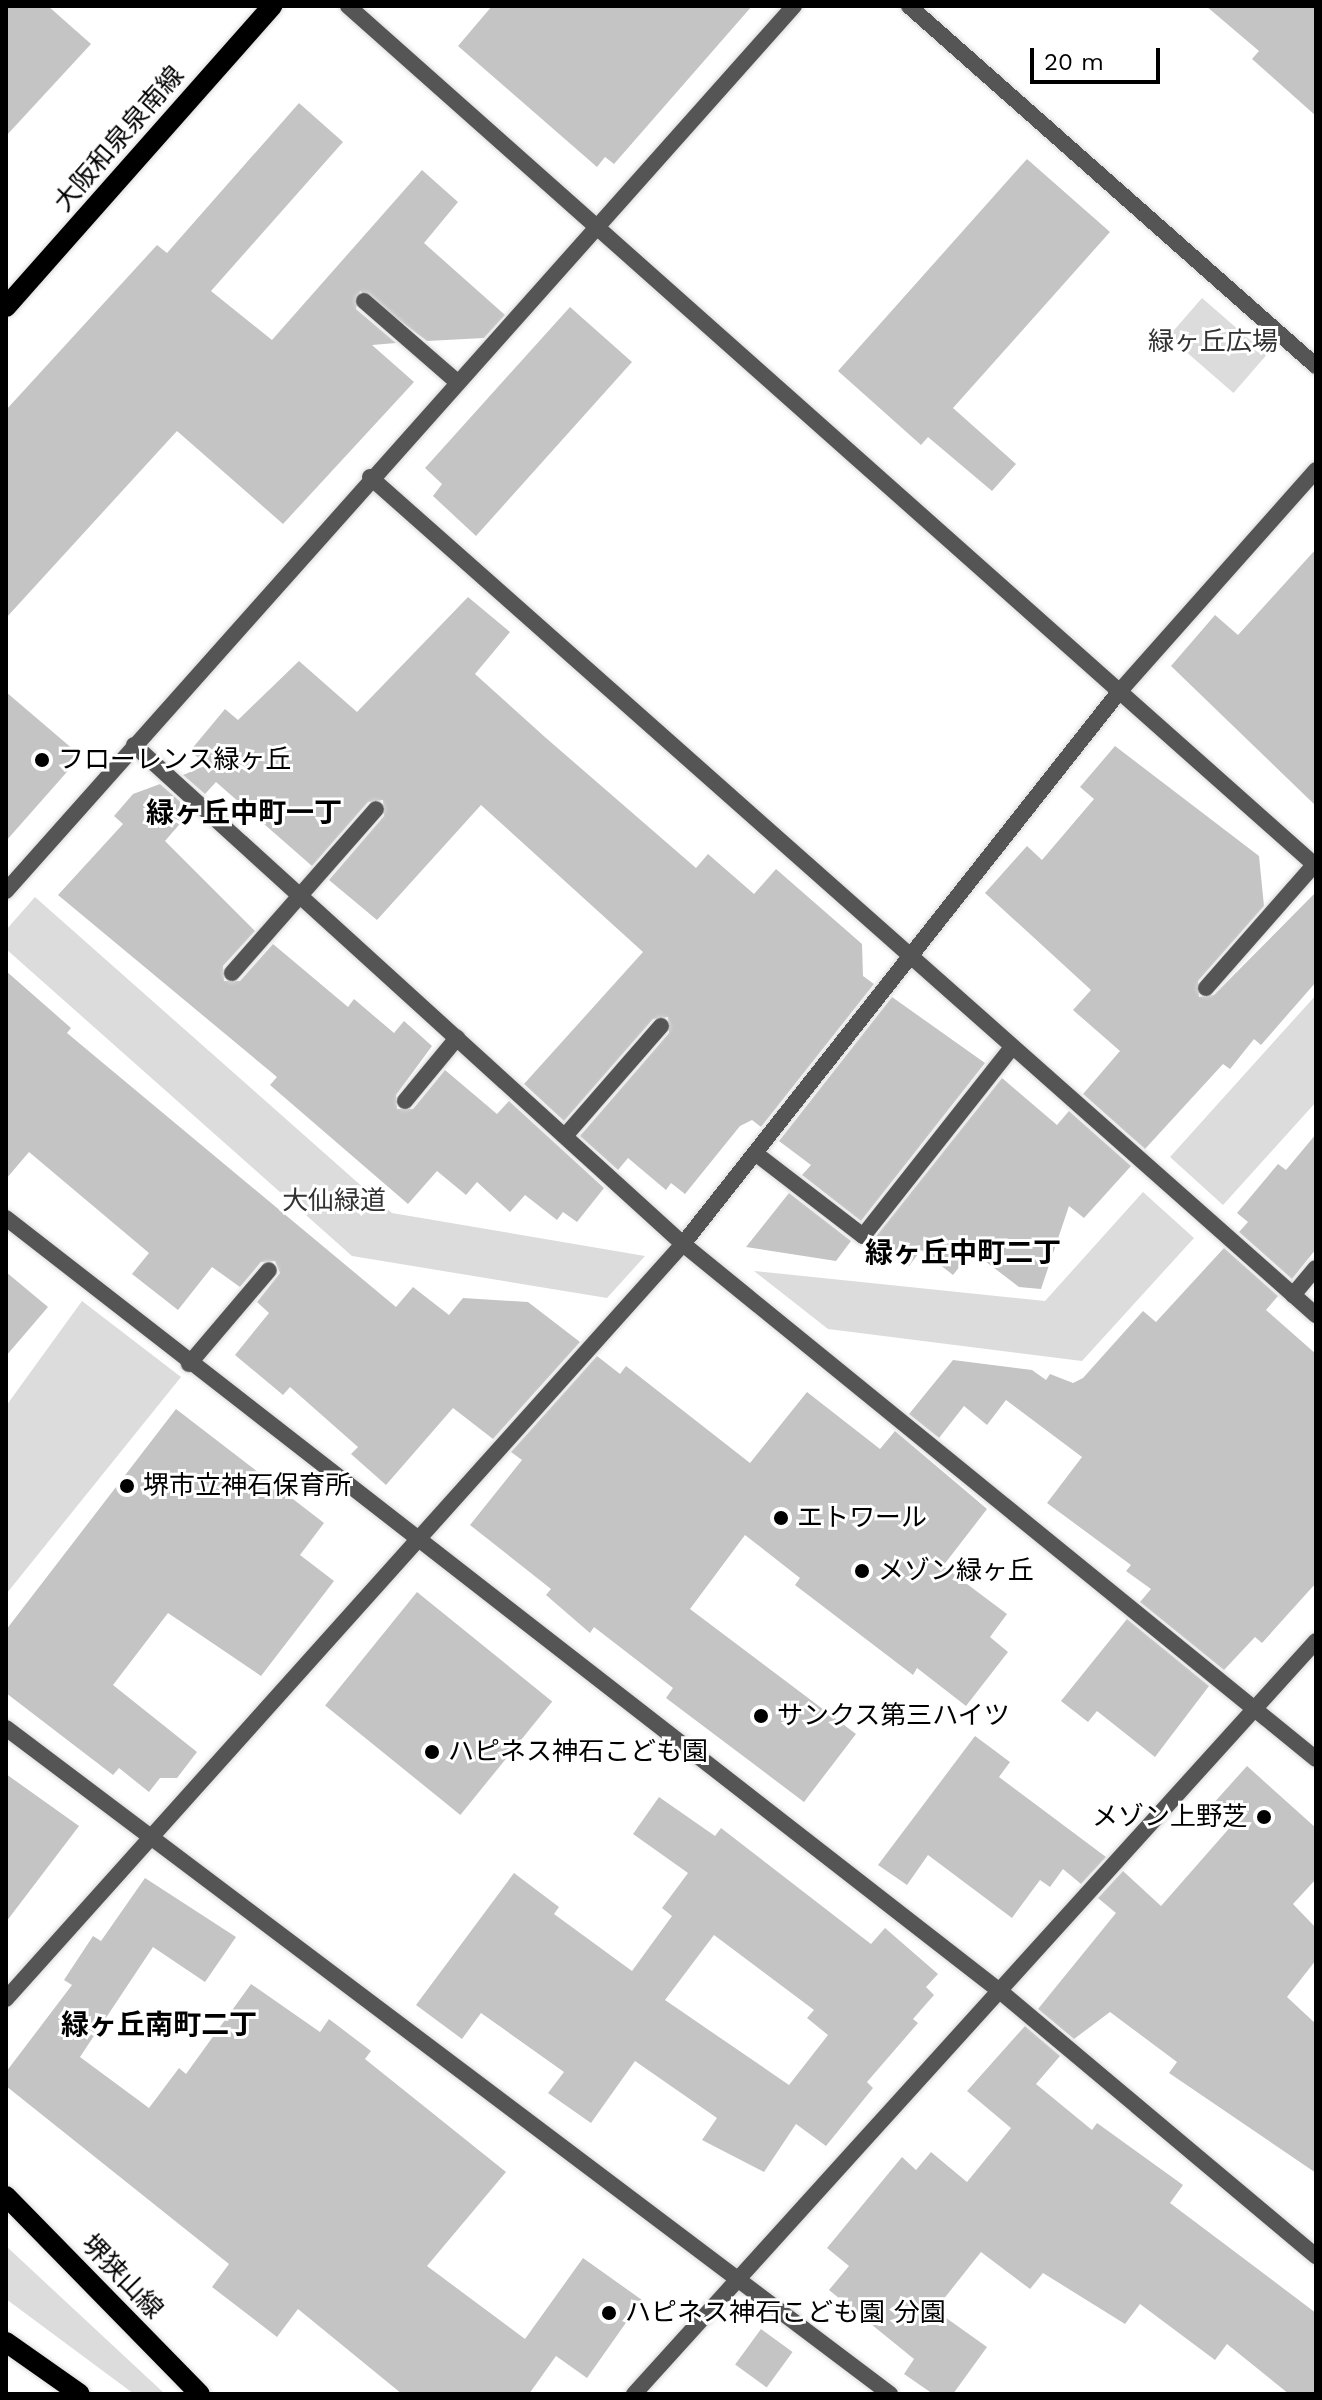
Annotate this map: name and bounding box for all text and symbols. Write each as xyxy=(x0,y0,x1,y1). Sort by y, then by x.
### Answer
scale bar xyxy=(1034,32,1164,82)
text: 20 m xyxy=(1044,48,1104,76)
street label: 大阪和泉泉南線 xyxy=(48,60,190,218)
park label: 緑ヶ丘広場 xyxy=(1148,326,1278,358)
place label: フローレンス緑ヶ丘 xyxy=(58,744,292,776)
marker: フローレンス緑ヶ丘 xyxy=(33,751,51,769)
district label: 緑ヶ丘中町一丁 xyxy=(146,796,342,830)
park label: 大仙緑道 xyxy=(282,1185,386,1217)
district label: 緑ヶ丘中町二丁 xyxy=(865,1236,1061,1270)
place label: 堺市立神石保育所 xyxy=(143,1470,351,1502)
marker: 堺市立神石保育所 xyxy=(118,1477,136,1495)
place label: エトワール xyxy=(797,1502,927,1534)
marker: エトワール xyxy=(772,1509,790,1527)
place label: メゾン緑ヶ丘 xyxy=(878,1555,1034,1587)
marker: メゾン緑ヶ丘 xyxy=(853,1562,871,1580)
place label: サンクス第三ハイツ xyxy=(777,1700,1011,1732)
marker: サンクス第三ハイツ xyxy=(752,1707,770,1725)
place label: ハピネス神石こども園 xyxy=(448,1736,708,1768)
marker: ハピネス神石こども園 xyxy=(423,1743,441,1761)
place label: メゾン上野芝 xyxy=(1092,1801,1248,1833)
marker: メゾン上野芝 xyxy=(1255,1808,1273,1826)
district label: 緑ヶ丘南町二丁 xyxy=(61,2008,257,2042)
street label: 堺狭山線 xyxy=(75,2229,169,2325)
place label: ハピネス神石こども園 分園 xyxy=(625,2297,946,2329)
marker: ハピネス神石こども園 分園 xyxy=(600,2304,618,2322)

